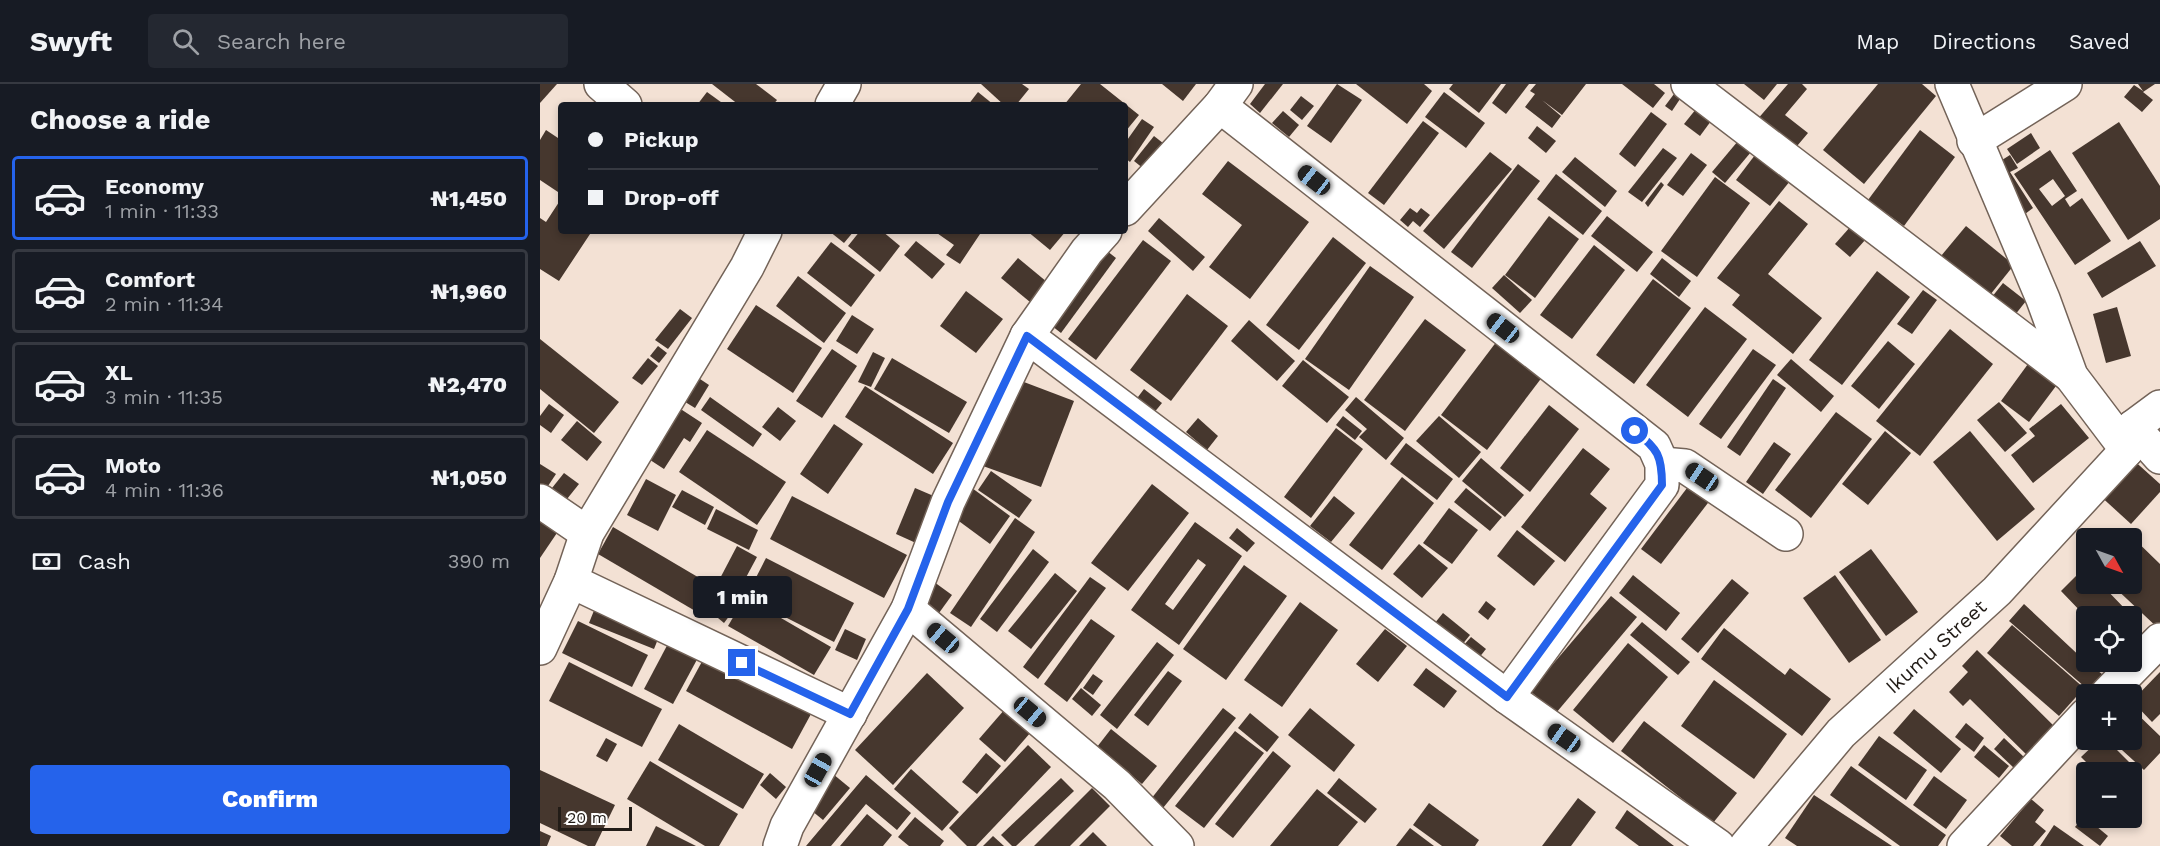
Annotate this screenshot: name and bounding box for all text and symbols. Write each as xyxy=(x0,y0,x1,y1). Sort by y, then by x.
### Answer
search box xyxy=(148,14,568,68)
text: Swyft xyxy=(30,25,112,58)
icon: search xyxy=(169,25,202,58)
text: Search here xyxy=(217,29,346,54)
text: Map xyxy=(1856,29,1899,54)
text: Directions xyxy=(1932,29,2036,54)
text: Saved xyxy=(2069,29,2130,54)
text: Choose a ride xyxy=(30,104,210,136)
text: Pickup xyxy=(624,127,699,152)
car xyxy=(1294,162,1334,198)
icon: car xyxy=(33,171,87,225)
text: Economy xyxy=(105,174,204,199)
text: Drop-off xyxy=(624,185,719,210)
text: ₦1,450 xyxy=(430,186,507,211)
text: 1 min · 11:33 xyxy=(105,199,219,223)
icon: car xyxy=(33,264,87,318)
text: Comfort xyxy=(105,267,195,292)
text: ₦1,960 xyxy=(430,279,507,304)
text: 2 min · 11:34 xyxy=(105,292,223,316)
car xyxy=(1483,310,1523,346)
icon: car xyxy=(33,357,87,411)
text: XL xyxy=(105,360,133,385)
text: ₦2,470 xyxy=(428,372,507,397)
text: 3 min · 11:35 xyxy=(105,385,223,409)
route start xyxy=(1621,417,1648,444)
icon: car xyxy=(33,450,87,504)
text: Moto xyxy=(105,453,161,478)
car xyxy=(1682,459,1722,495)
text: ₦1,050 xyxy=(431,465,507,490)
text: 4 min · 11:36 xyxy=(105,478,224,502)
north arrow xyxy=(2076,528,2142,594)
map controls xyxy=(2076,528,2142,828)
icon: cash xyxy=(30,545,63,578)
text: Cash xyxy=(78,549,131,574)
text: 390 m xyxy=(448,549,510,573)
callout: 1 min xyxy=(692,576,792,618)
text: 1 min xyxy=(717,585,768,609)
street label: Ikumu Street xyxy=(1881,594,1992,699)
button: locate xyxy=(2076,606,2142,672)
car xyxy=(923,620,963,656)
route end xyxy=(728,649,755,676)
button: + xyxy=(2076,684,2142,750)
car xyxy=(1010,694,1050,730)
car xyxy=(1544,720,1584,756)
car xyxy=(801,750,835,790)
button: − xyxy=(2076,762,2142,828)
button: Confirm xyxy=(30,765,510,834)
scale bar xyxy=(558,804,632,832)
text: 20 m xyxy=(567,808,607,827)

